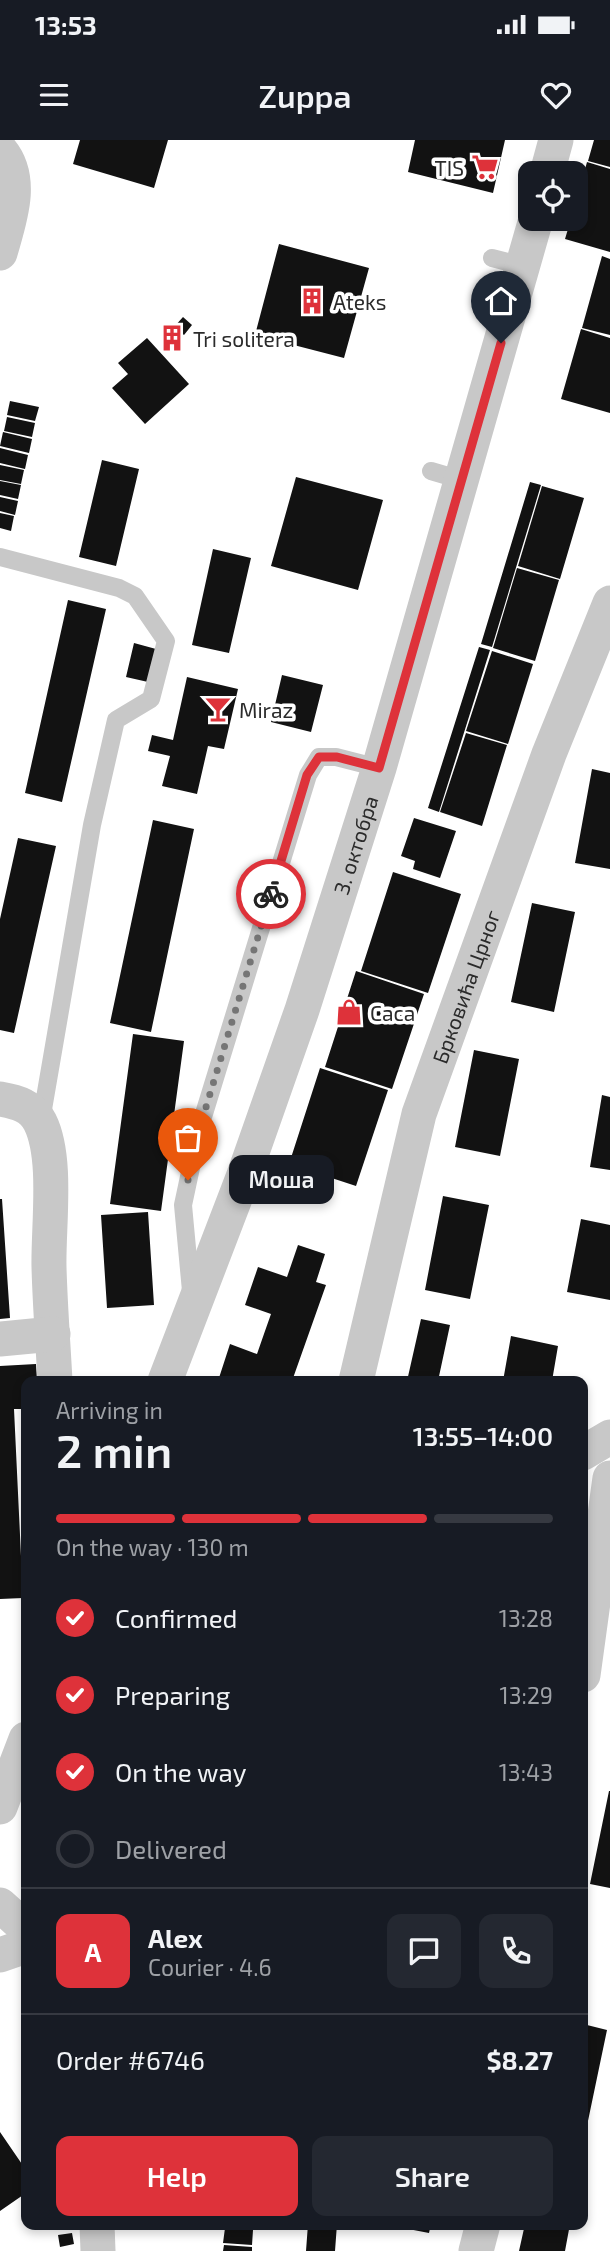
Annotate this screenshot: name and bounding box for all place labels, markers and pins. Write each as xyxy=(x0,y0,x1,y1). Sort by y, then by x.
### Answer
supermarket icon: TIS xyxy=(470,152,500,182)
place label: TIS xyxy=(435,155,464,180)
pin xyxy=(471,271,531,343)
building icon: Ateks xyxy=(297,286,327,316)
place label: Ateks xyxy=(333,289,386,314)
building icon: Tri solitera xyxy=(157,323,187,353)
place label: Tri solitera xyxy=(193,326,295,351)
bar icon: Miraz xyxy=(203,694,233,724)
place label: Miraz xyxy=(239,697,293,722)
shop icon: Caca xyxy=(334,997,364,1027)
place label: Caca xyxy=(370,1000,415,1025)
pin xyxy=(158,1108,218,1180)
callout: Моша xyxy=(230,1156,335,1204)

